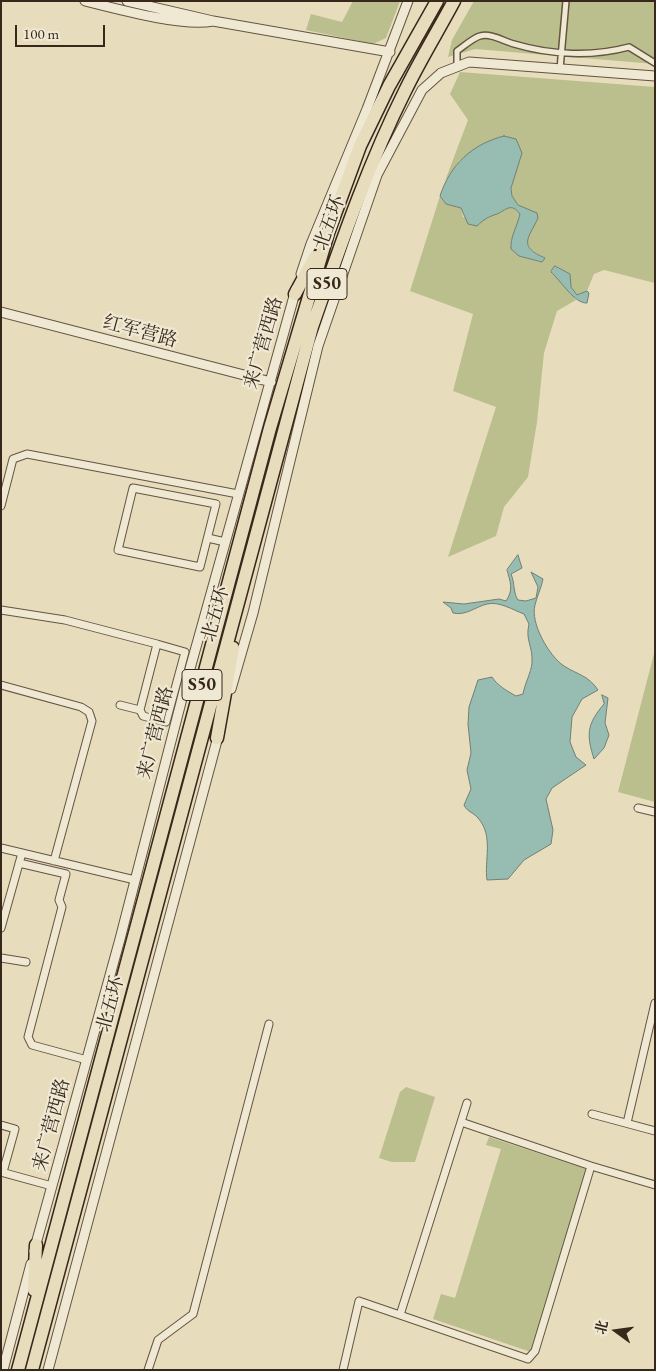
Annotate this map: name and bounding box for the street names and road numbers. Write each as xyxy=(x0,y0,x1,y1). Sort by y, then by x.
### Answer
street label: 北五环 xyxy=(310,192,350,254)
road number: S50 xyxy=(307,268,347,300)
street label: 来广营西路 xyxy=(240,294,288,392)
street label: 红军营路 xyxy=(100,311,180,353)
street label: 北五环 xyxy=(198,584,234,644)
road number: S50 xyxy=(182,670,222,700)
street label: 来广营西路 xyxy=(133,684,179,782)
street label: 北五环 xyxy=(93,974,129,1034)
street label: 来广营西路 xyxy=(29,1076,75,1174)

